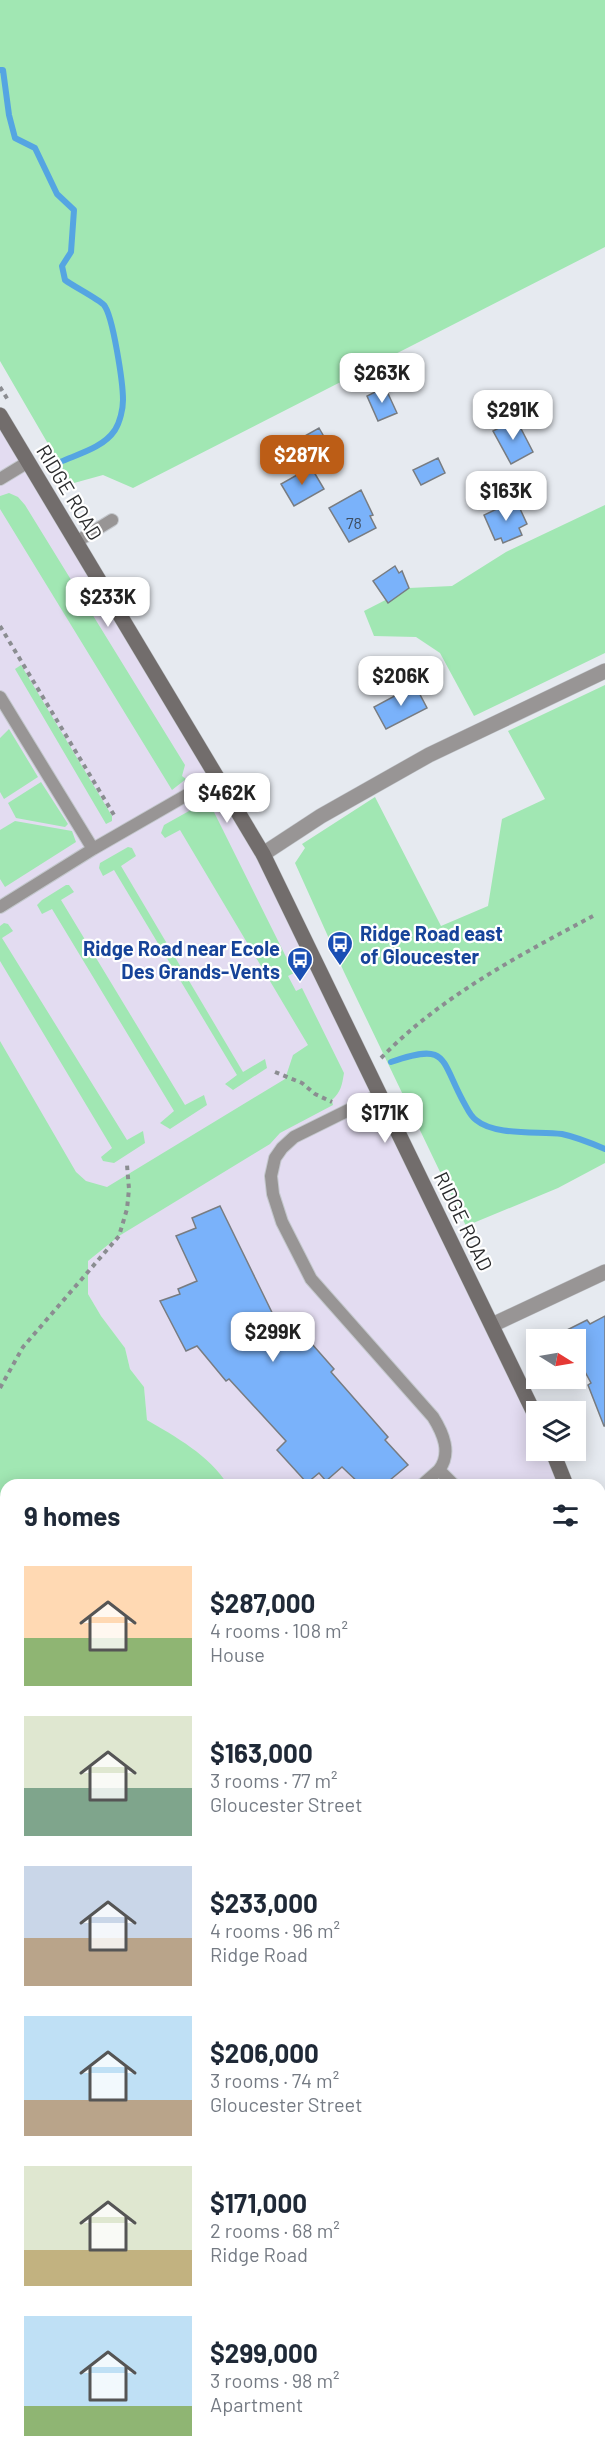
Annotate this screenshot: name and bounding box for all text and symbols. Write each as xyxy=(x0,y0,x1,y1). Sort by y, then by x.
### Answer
pin: $263K xyxy=(340,353,424,404)
text: $263K xyxy=(354,360,410,384)
pin: $291K xyxy=(471,390,555,441)
text: $291K xyxy=(487,397,539,421)
pin: $287K xyxy=(260,435,344,486)
street label: RIDGE ROAD xyxy=(32,440,108,544)
text: $287K xyxy=(274,442,330,466)
pin: $163K xyxy=(464,471,548,522)
text: $163K xyxy=(480,478,532,502)
house number: 78 xyxy=(346,513,362,532)
pin: $233K xyxy=(66,577,150,628)
text: $233K xyxy=(80,584,136,608)
pin: $206K xyxy=(359,656,443,707)
text: $206K xyxy=(372,663,430,687)
pin: $462K xyxy=(185,773,269,824)
text: $462K xyxy=(198,780,256,804)
place label: Ridge Road east of Gloucester xyxy=(360,921,503,968)
bus stop icon: Ridge Road east of Gloucester xyxy=(325,929,355,967)
place label: Ridge Road near Ecole Des Grands-Vents xyxy=(83,936,280,983)
bus stop icon: Ridge Road near Ecole Des Grands-Vents xyxy=(285,945,315,983)
pin: $171K xyxy=(343,1093,427,1144)
text: $171K xyxy=(361,1100,409,1124)
street label: RIDGE ROAD xyxy=(430,1168,498,1274)
pin: $299K xyxy=(231,1312,315,1363)
text: $299K xyxy=(245,1319,301,1343)
north arrow xyxy=(526,1329,586,1389)
map controls xyxy=(526,1329,586,1461)
button: layers xyxy=(526,1401,586,1461)
icon: filters xyxy=(549,1499,582,1532)
text: 9 homes xyxy=(24,1500,120,1531)
text: $287,000 xyxy=(210,1587,315,1618)
icon: home xyxy=(72,1590,144,1662)
text: 4 rooms · 108 m² xyxy=(210,1618,348,1642)
text: House xyxy=(210,1642,265,1666)
text: $163,000 xyxy=(210,1737,313,1768)
icon: home xyxy=(72,1740,144,1812)
text: 3 rooms · 77 m² xyxy=(210,1768,338,1792)
text: Gloucester Street xyxy=(210,1792,362,1816)
text: $233,000 xyxy=(210,1887,318,1918)
icon: home xyxy=(72,1890,144,1962)
text: 4 rooms · 96 m² xyxy=(210,1918,340,1942)
text: Ridge Road xyxy=(210,1942,308,1966)
text: $206,000 xyxy=(210,2037,319,2068)
icon: home xyxy=(72,2040,144,2112)
text: 3 rooms · 74 m² xyxy=(210,2068,339,2092)
text: Gloucester Street xyxy=(210,2092,362,2116)
text: $171,000 xyxy=(210,2187,307,2218)
icon: home xyxy=(72,2190,144,2262)
text: 2 rooms · 68 m² xyxy=(210,2218,340,2242)
text: Ridge Road xyxy=(210,2242,308,2266)
text: $299,000 xyxy=(210,2337,318,2368)
icon: home xyxy=(72,2340,144,2412)
text: 3 rooms · 98 m² xyxy=(210,2368,340,2392)
text: Apartment xyxy=(210,2392,303,2416)

